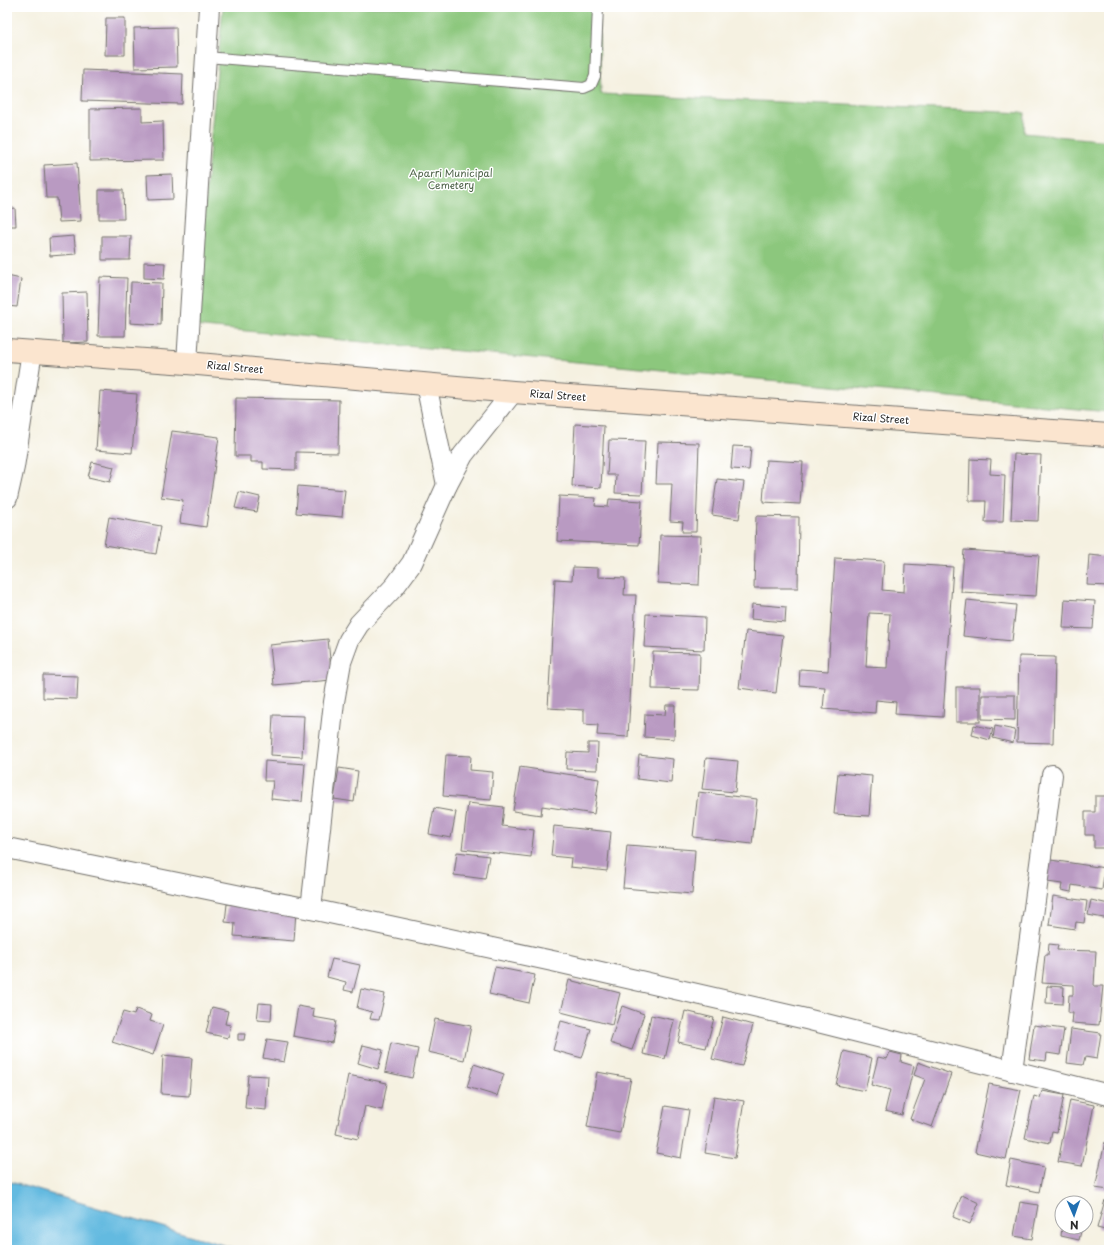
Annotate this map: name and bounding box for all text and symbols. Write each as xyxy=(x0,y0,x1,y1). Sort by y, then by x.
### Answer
park label: Aparri Municipal Cemetery xyxy=(409,165,493,192)
street label: Rizal Street xyxy=(206,357,264,376)
street label: Rizal Street xyxy=(529,385,587,404)
street label: Rizal Street xyxy=(852,408,910,427)
north arrow xyxy=(1054,1195,1094,1235)
text: N xyxy=(1069,1217,1079,1234)

